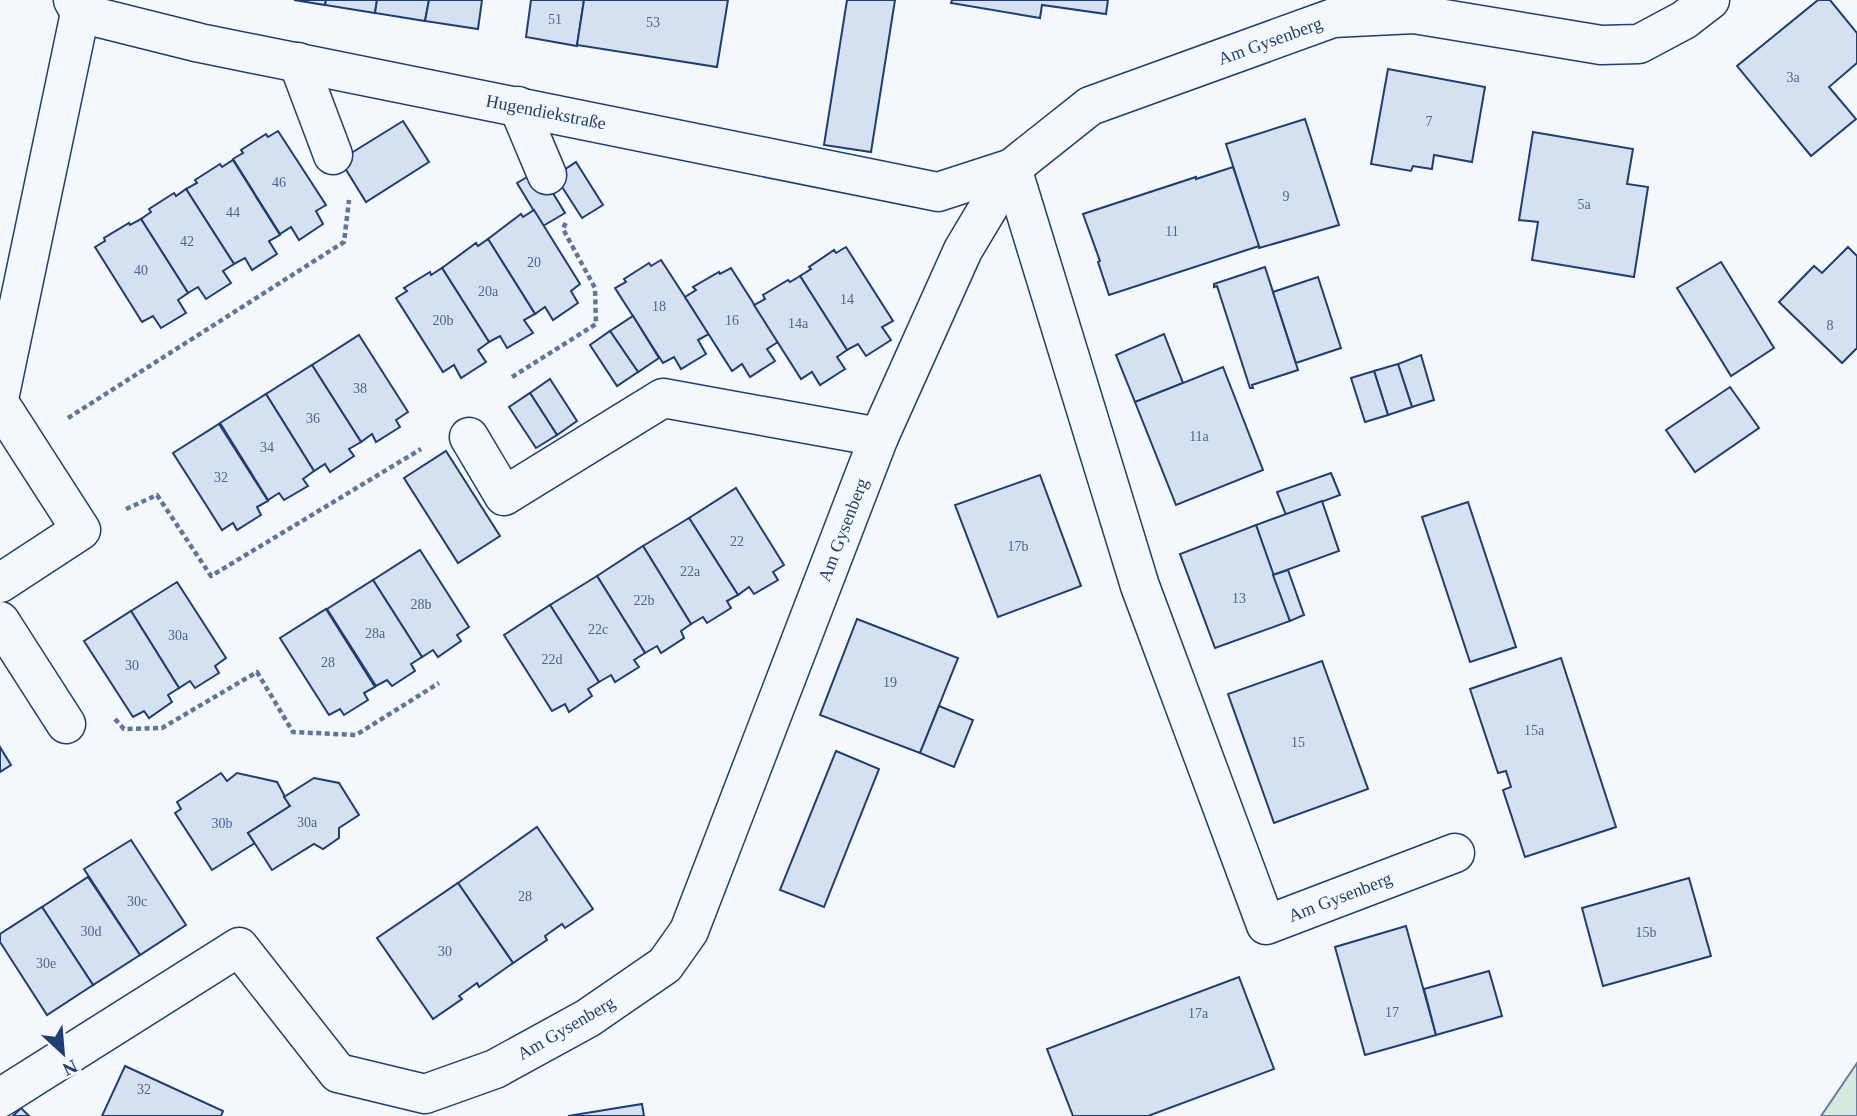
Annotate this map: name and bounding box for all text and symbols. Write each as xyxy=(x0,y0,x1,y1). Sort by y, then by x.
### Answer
house number: 51 xyxy=(548,12,562,27)
street label: Am Gysenberg xyxy=(1215,13,1325,69)
house number: 53 xyxy=(646,15,660,30)
house number: 3a xyxy=(1786,70,1800,85)
street label: Hugendiekstraße xyxy=(484,91,608,133)
house number: 7 xyxy=(1426,114,1433,129)
house number: 46 xyxy=(272,175,286,190)
house number: 9 xyxy=(1283,189,1290,204)
house number: 5a xyxy=(1577,197,1591,212)
house number: 44 xyxy=(226,205,240,220)
house number: 11 xyxy=(1165,224,1179,239)
house number: 42 xyxy=(180,234,194,249)
house number: 20 xyxy=(527,255,541,270)
house number: 40 xyxy=(134,263,148,278)
house number: 20a xyxy=(478,284,499,299)
house number: 14 xyxy=(840,292,854,307)
house number: 18 xyxy=(652,299,666,314)
house number: 20b xyxy=(433,313,454,328)
house number: 16 xyxy=(725,313,739,328)
house number: 14a xyxy=(788,316,809,331)
house number: 8 xyxy=(1827,318,1834,333)
house number: 38 xyxy=(353,381,367,396)
house number: 36 xyxy=(306,411,320,426)
house number: 11a xyxy=(1189,429,1210,444)
house number: 34 xyxy=(260,440,274,455)
house number: 32 xyxy=(214,470,228,485)
street label: Am Gysenberg xyxy=(814,475,872,585)
house number: 22 xyxy=(730,534,744,549)
house number: 17b xyxy=(1008,539,1029,554)
house number: 22a xyxy=(680,564,701,579)
house number: 13 xyxy=(1232,591,1246,606)
house number: 22b xyxy=(634,593,655,608)
house number: 28b xyxy=(411,597,432,612)
house number: 22c xyxy=(588,622,608,637)
house number: 28a xyxy=(365,626,386,641)
house number: 30a xyxy=(168,628,189,643)
house number: 22d xyxy=(542,652,563,667)
house number: 28 xyxy=(321,655,335,670)
house number: 30 xyxy=(125,658,139,673)
house number: 19 xyxy=(883,675,897,690)
house number: 15a xyxy=(1524,723,1545,738)
house number: 15 xyxy=(1291,735,1305,750)
house number: 30a xyxy=(297,815,318,830)
house number: 30b xyxy=(212,816,233,831)
street label: Am Gysenberg xyxy=(1285,868,1395,926)
house number: 28 xyxy=(518,889,532,904)
house number: 30c xyxy=(127,894,147,909)
house number: 30d xyxy=(81,924,102,939)
house number: 15b xyxy=(1636,925,1657,940)
house number: 30 xyxy=(438,944,452,959)
house number: 30e xyxy=(36,956,56,971)
street label: Am Gysenberg xyxy=(514,992,618,1064)
house number: 17 xyxy=(1385,1005,1399,1020)
house number: 17a xyxy=(1188,1006,1209,1021)
north arrow xyxy=(28,1018,98,1088)
text: N xyxy=(59,1055,81,1080)
house number: 32 xyxy=(137,1082,151,1097)

